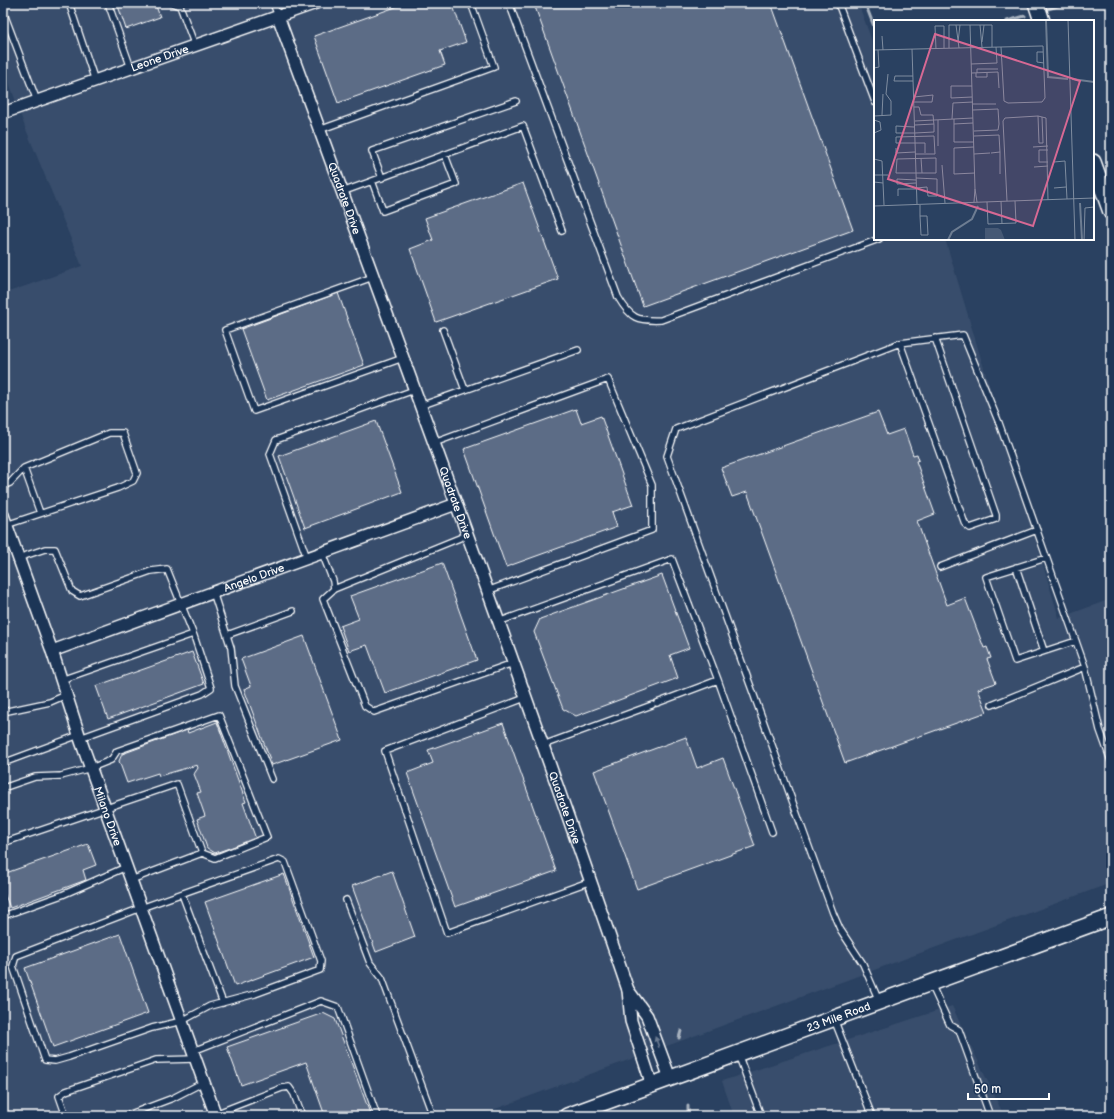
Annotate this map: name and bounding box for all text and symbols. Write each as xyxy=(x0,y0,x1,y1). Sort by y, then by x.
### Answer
inset map xyxy=(874,20,1094,240)
street label: Leone Drive xyxy=(129,42,191,74)
street label: Quadrate Drive xyxy=(325,160,364,236)
street label: Quadrate Drive xyxy=(437,465,475,541)
street label: Angelo Drive xyxy=(222,560,286,594)
street label: Quadrate Drive xyxy=(546,770,584,846)
street label: Milano Drive xyxy=(91,785,125,848)
street label: 23 Mile Road xyxy=(805,999,872,1034)
one-way arrow xyxy=(653,1035,659,1047)
scale bar xyxy=(968,1075,1049,1101)
text: 50 m xyxy=(974,1082,1001,1097)

